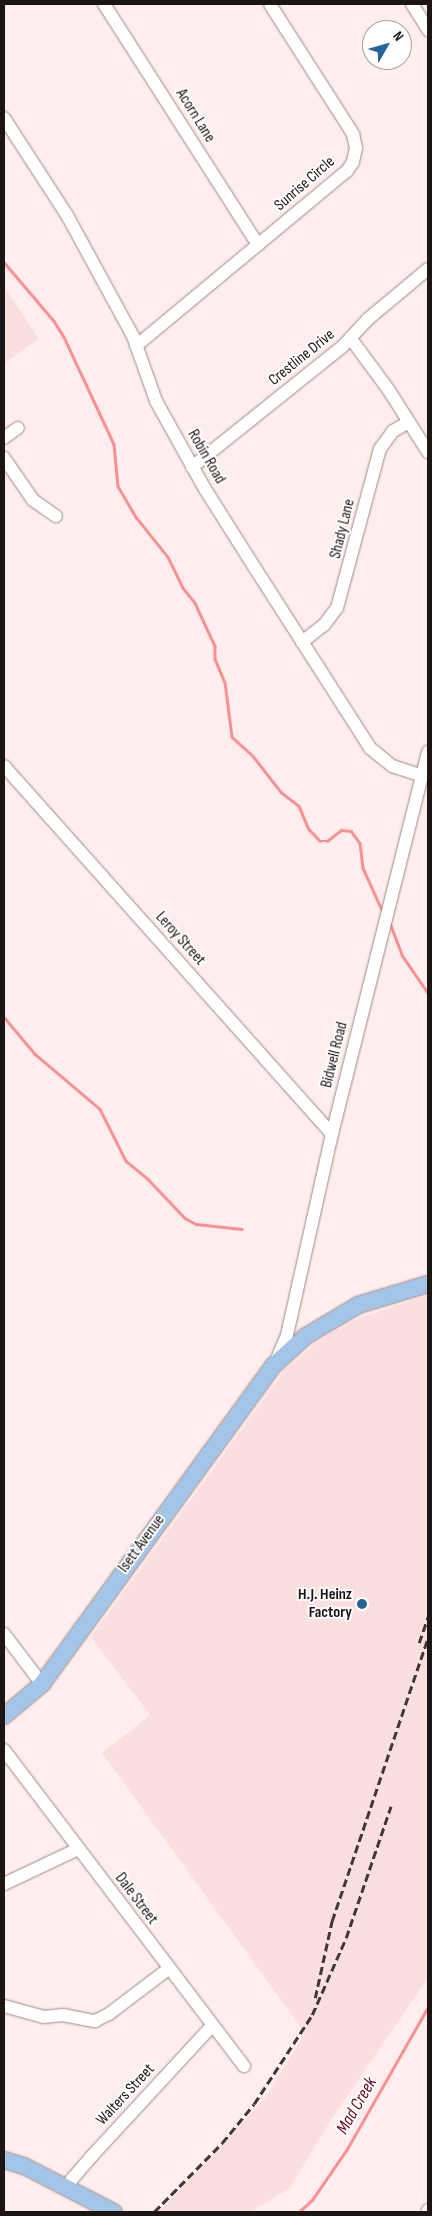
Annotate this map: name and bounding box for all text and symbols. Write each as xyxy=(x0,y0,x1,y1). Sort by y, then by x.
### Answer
north arrow xyxy=(362,20,412,70)
text: N xyxy=(389,28,407,44)
street label: Acorn Lane xyxy=(171,86,219,146)
street label: Sunrise Circle xyxy=(271,153,339,215)
street label: Crestline Drive xyxy=(265,326,339,390)
street label: Robin Road xyxy=(183,426,229,488)
street label: Shady Lane xyxy=(326,497,360,561)
street label: Leroy Street xyxy=(151,908,209,970)
street label: Bidwell Road xyxy=(318,1020,352,1090)
street label: Isett Avenue xyxy=(115,1511,169,1577)
place label: H.J. Heinz Factory xyxy=(298,1585,352,1623)
marker: H.J. Heinz Factory xyxy=(356,1598,368,1610)
street label: Dale Street xyxy=(110,1869,162,1929)
street label: Walters Street xyxy=(93,2060,159,2130)
water label: Mad Creek xyxy=(332,2074,382,2138)

